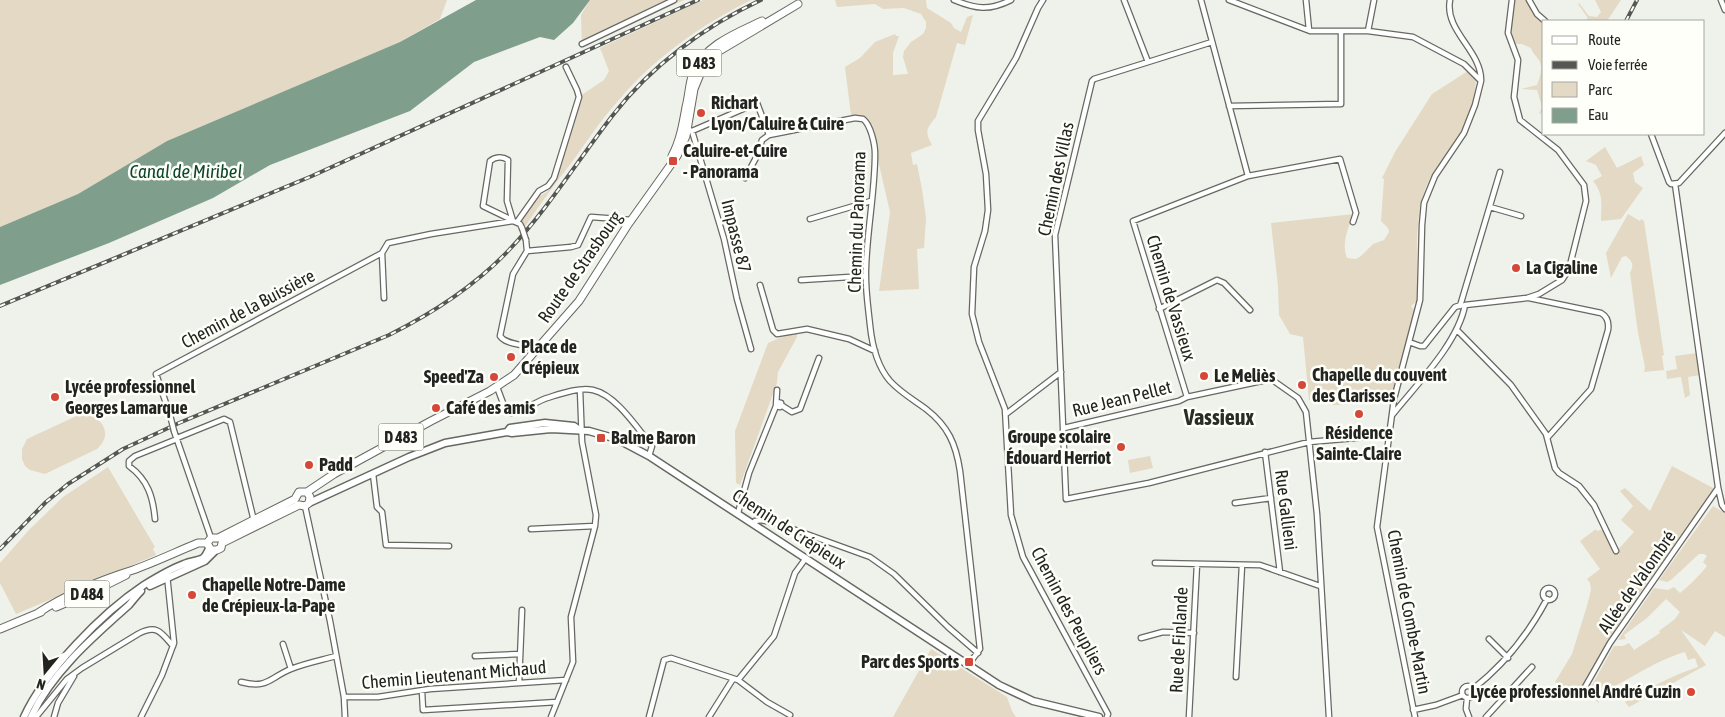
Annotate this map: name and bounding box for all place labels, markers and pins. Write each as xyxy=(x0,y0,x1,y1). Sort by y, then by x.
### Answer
place label: Richart Lyon/Caluire & Cuire xyxy=(711,92,844,134)
marker: Richart Lyon/Caluire & Cuire xyxy=(695,107,707,119)
place label: Caluire-et-Cuire - Panorama xyxy=(683,140,787,182)
marker: Caluire-et-Cuire - Panorama xyxy=(667,155,679,167)
place label: La Cigaline xyxy=(1526,257,1598,278)
marker: La Cigaline xyxy=(1510,262,1522,274)
place label: Place de Crépieux xyxy=(521,336,580,378)
marker: Place de Crépieux xyxy=(505,351,517,363)
place label: Chapelle du couvent des Clarisses xyxy=(1312,364,1448,406)
place label: Le Meliès xyxy=(1214,365,1276,386)
place label: Speed'Za xyxy=(424,366,484,387)
marker: Le Meliès xyxy=(1198,370,1210,382)
marker: Speed'Za xyxy=(488,371,500,383)
place label: Lycée professionnel Georges Lamarque xyxy=(65,376,195,418)
marker: Chapelle du couvent des Clarisses xyxy=(1296,379,1308,391)
marker: Lycée professionnel Georges Lamarque xyxy=(49,391,61,403)
place label: Café des amis xyxy=(446,397,536,418)
marker: Café des amis xyxy=(430,402,442,414)
marker: Résidence Sainte-Claire xyxy=(1353,408,1365,420)
place label: Résidence Sainte-Claire xyxy=(1316,422,1402,464)
place label: Groupe scolaire Édouard Herriot xyxy=(1006,426,1112,468)
place label: Balme Baron xyxy=(611,427,696,448)
marker: Balme Baron xyxy=(595,432,607,444)
marker: Groupe scolaire Édouard Herriot xyxy=(1115,441,1127,453)
place label: Padd xyxy=(319,454,353,475)
marker: Padd xyxy=(303,459,315,471)
place label: Chapelle Notre-Dame de Crépieux-la-Pape xyxy=(202,574,346,616)
marker: Chapelle Notre-Dame de Crépieux-la-Pape xyxy=(186,589,198,601)
place label: Parc des Sports xyxy=(861,651,960,672)
marker: Parc des Sports xyxy=(963,656,975,668)
place label: Lycée professionnel André Cuzin xyxy=(1470,681,1681,702)
marker: Lycée professionnel André Cuzin xyxy=(1685,686,1697,698)

